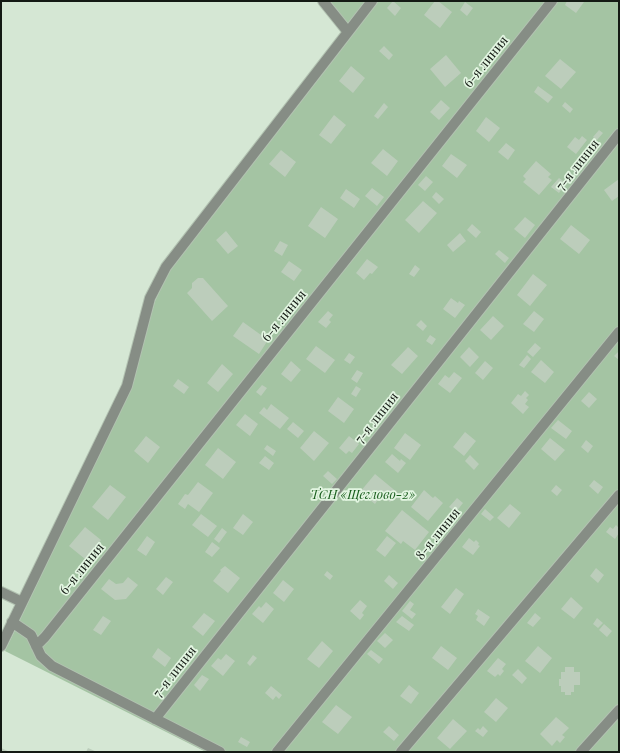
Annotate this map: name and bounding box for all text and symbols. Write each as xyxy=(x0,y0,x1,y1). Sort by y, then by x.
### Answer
street label: 6-я линия xyxy=(460,33,512,91)
street label: 7-я линия xyxy=(553,136,603,194)
street label: 6-я линия xyxy=(258,287,310,345)
street label: 7-я линия xyxy=(352,389,402,447)
park label: ТСН «Щеглово-2» xyxy=(310,487,416,503)
street label: 8-я линия xyxy=(412,505,464,563)
street label: 6-я линия xyxy=(56,540,108,598)
street label: 7-я линия xyxy=(150,643,200,701)

